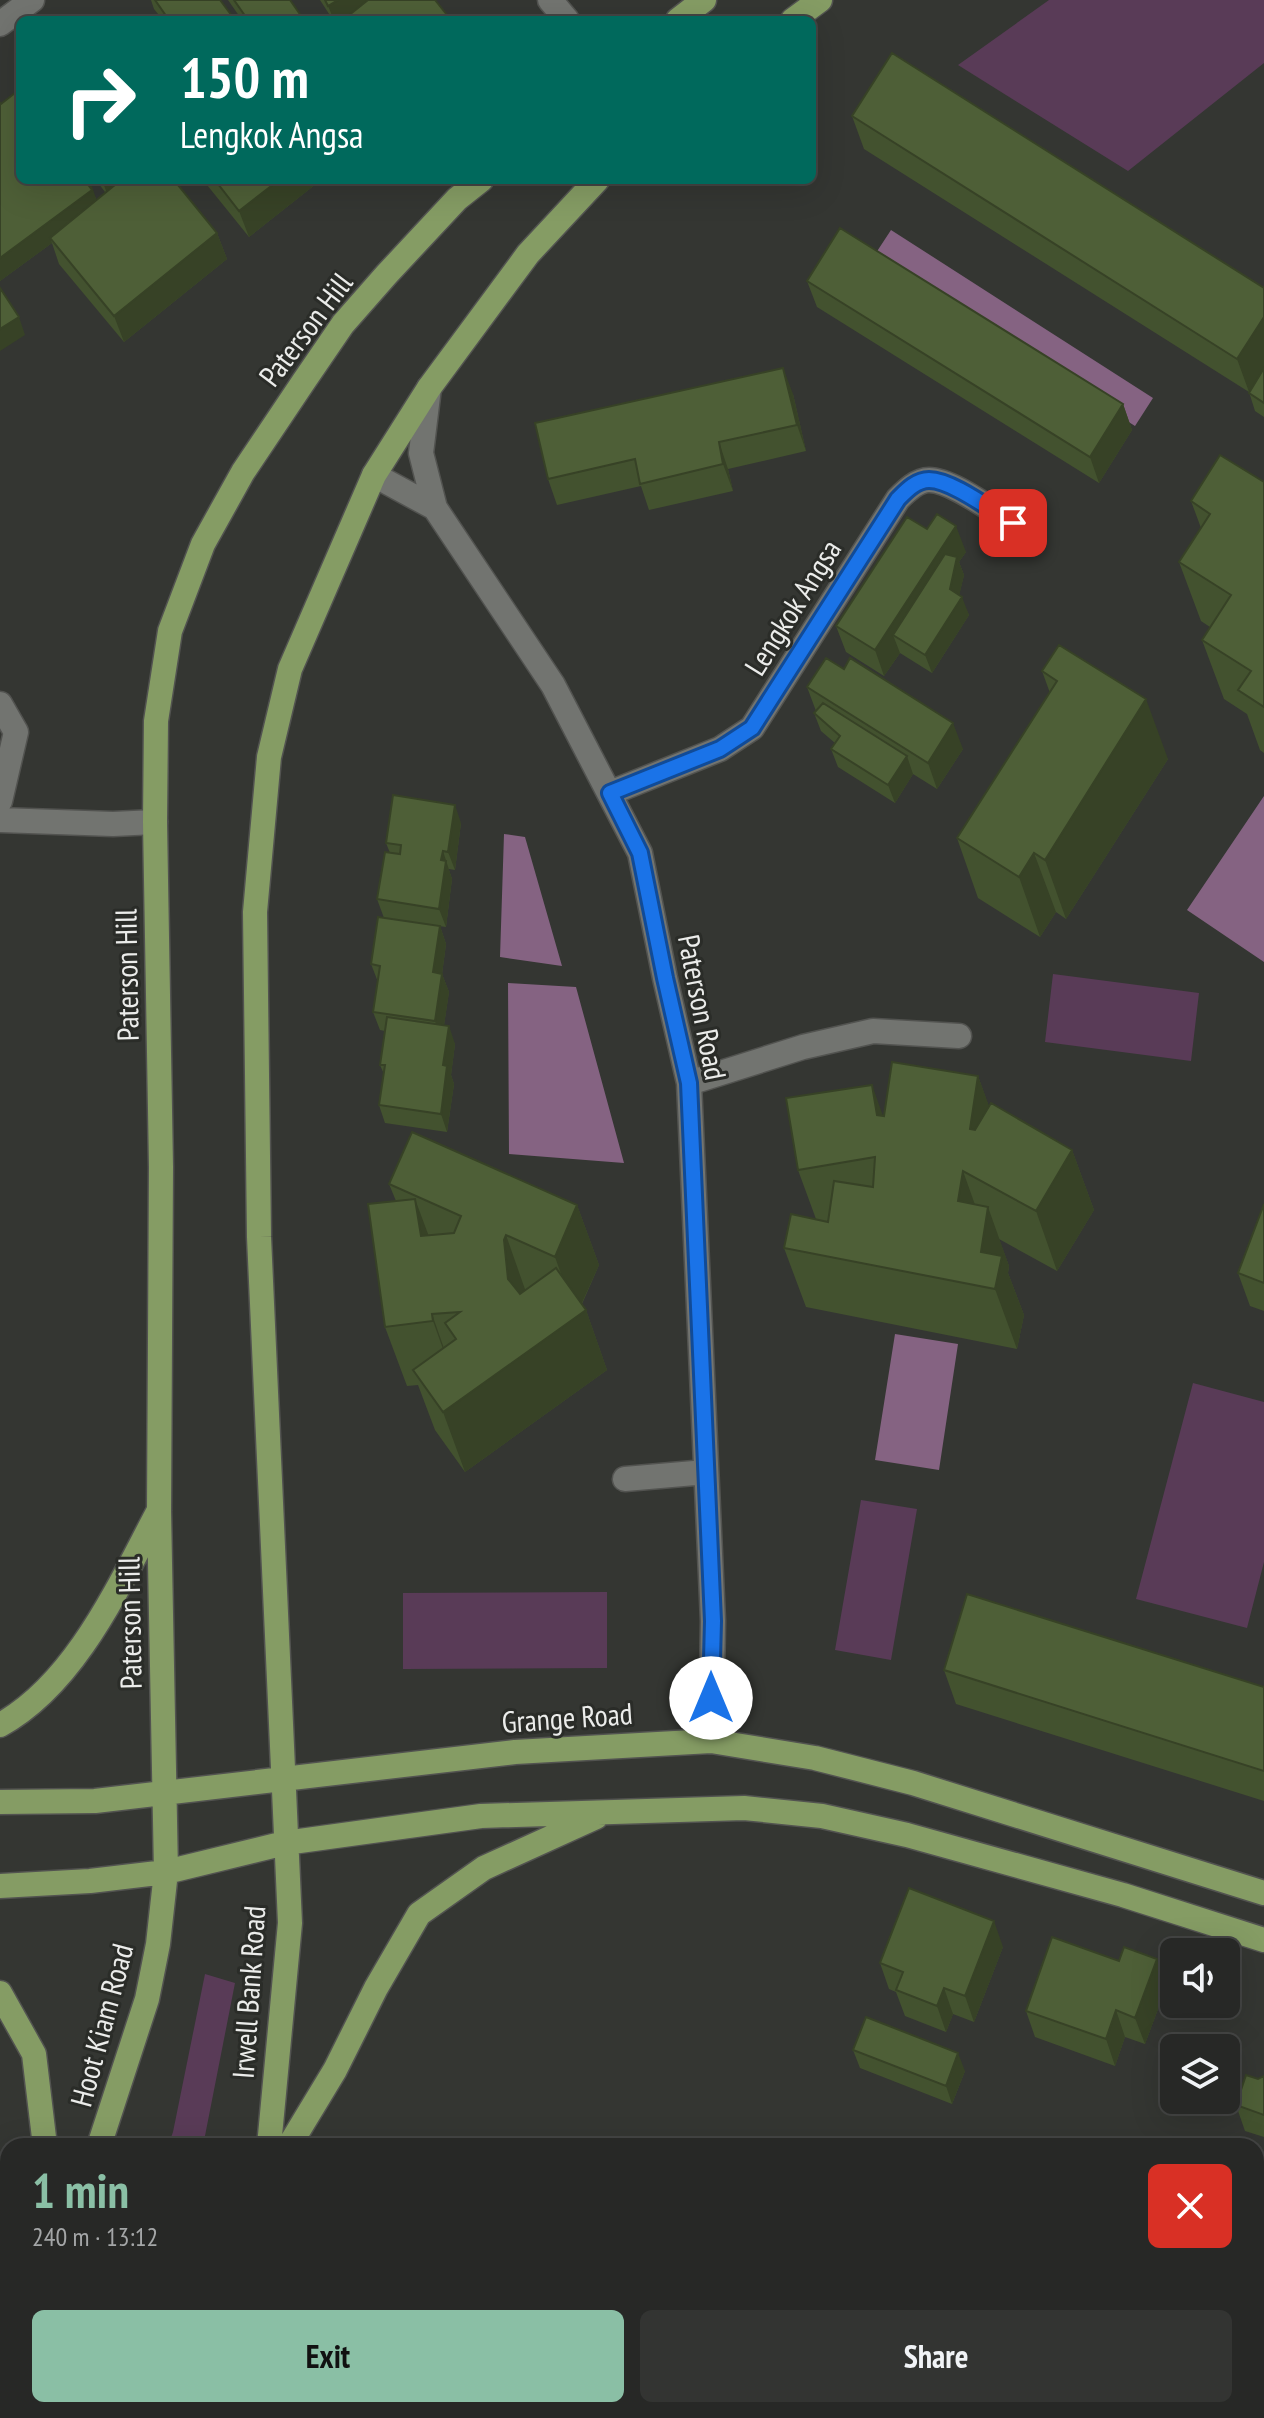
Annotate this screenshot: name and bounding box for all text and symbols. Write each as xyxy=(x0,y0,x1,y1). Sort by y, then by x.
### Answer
text: 150 m xyxy=(180,41,309,113)
icon: right xyxy=(48,48,152,152)
text: Lengkok Angsa xyxy=(180,111,363,158)
street label: Paterson Hill xyxy=(250,264,360,394)
pin xyxy=(979,489,1047,557)
icon: arrive xyxy=(991,501,1035,545)
street label: Lengkok Angsa xyxy=(735,532,849,682)
street label: Paterson Hill xyxy=(105,908,147,1042)
street label: Paterson Road xyxy=(670,931,736,1083)
street label: Paterson Hill xyxy=(108,1556,150,1690)
position arrow xyxy=(669,1656,753,1740)
street label: Grange Road xyxy=(500,1693,634,1741)
street label: Irwell Bank Road xyxy=(223,1904,273,2080)
map controls xyxy=(1160,1938,1240,2114)
button: sound xyxy=(1160,1938,1240,2018)
street label: Hoot Kiam Road xyxy=(61,1939,141,2111)
button: layers xyxy=(1160,2034,1240,2114)
text: 1 min xyxy=(32,2159,129,2221)
button: close xyxy=(1148,2164,1232,2248)
text: 240 m · 13:12 xyxy=(32,2220,158,2253)
button: Exit xyxy=(32,2310,624,2402)
button: Share xyxy=(640,2310,1232,2402)

